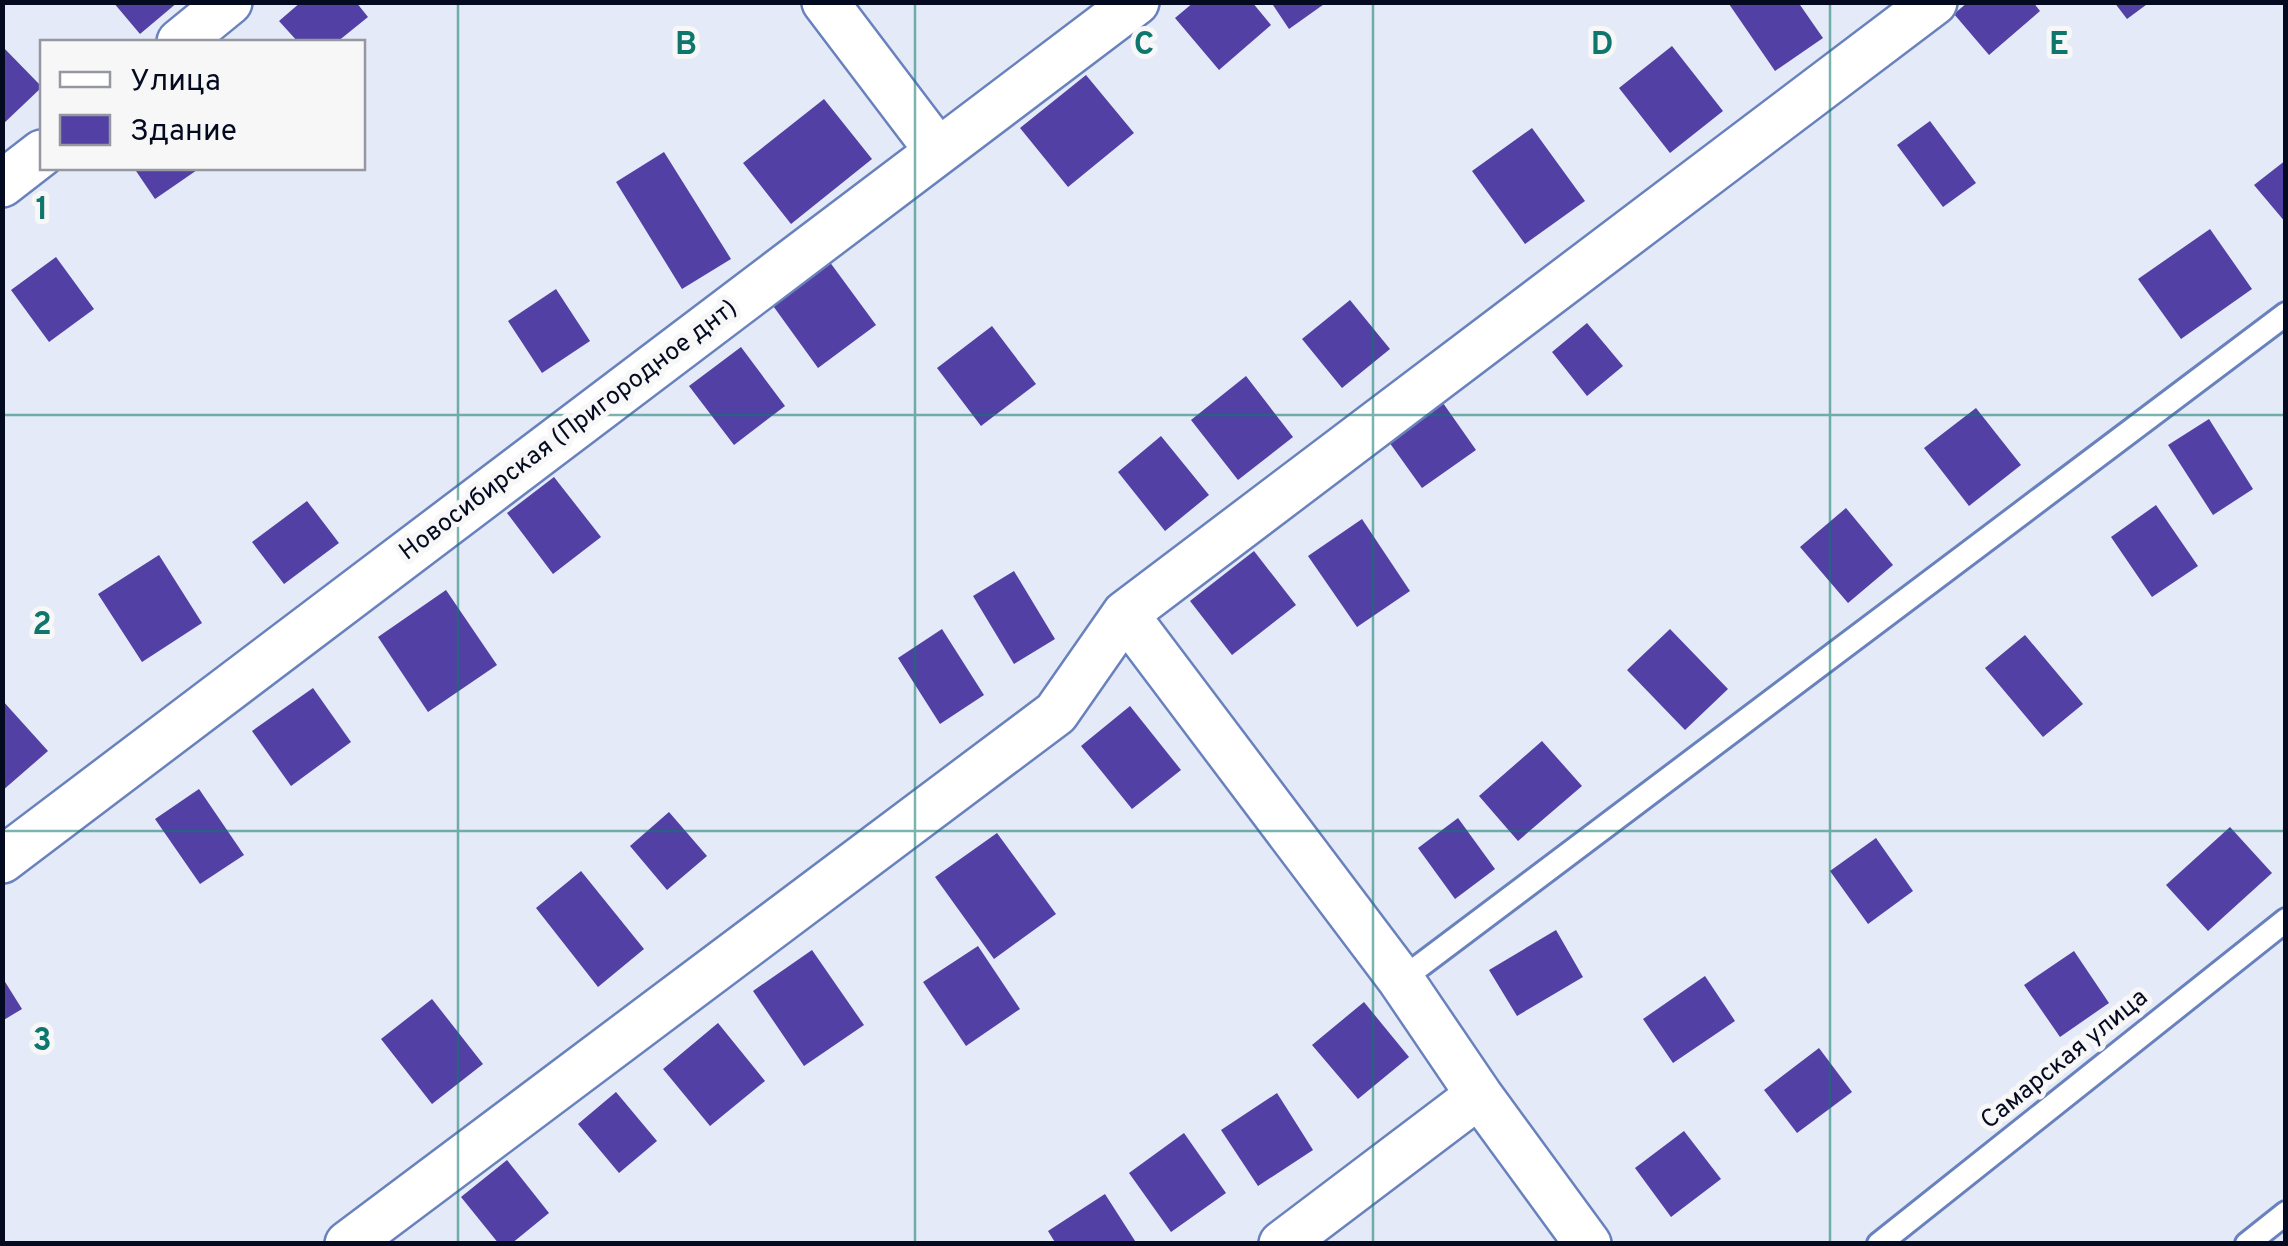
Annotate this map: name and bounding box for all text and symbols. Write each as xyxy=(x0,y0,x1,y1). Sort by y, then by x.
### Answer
text: B xyxy=(675,26,697,66)
text: C xyxy=(1134,26,1154,66)
text: D xyxy=(1591,26,1613,66)
text: E xyxy=(2049,26,2069,66)
legend xyxy=(40,40,365,170)
text: Улица xyxy=(130,64,221,101)
text: Здание xyxy=(130,114,237,151)
text: 1 xyxy=(36,191,48,231)
street label: Новосибирская (Пригородное днт) xyxy=(394,293,744,569)
text: 2 xyxy=(32,606,52,646)
street label: Самарская улица xyxy=(1975,983,2155,1137)
text: 3 xyxy=(32,1022,52,1062)

